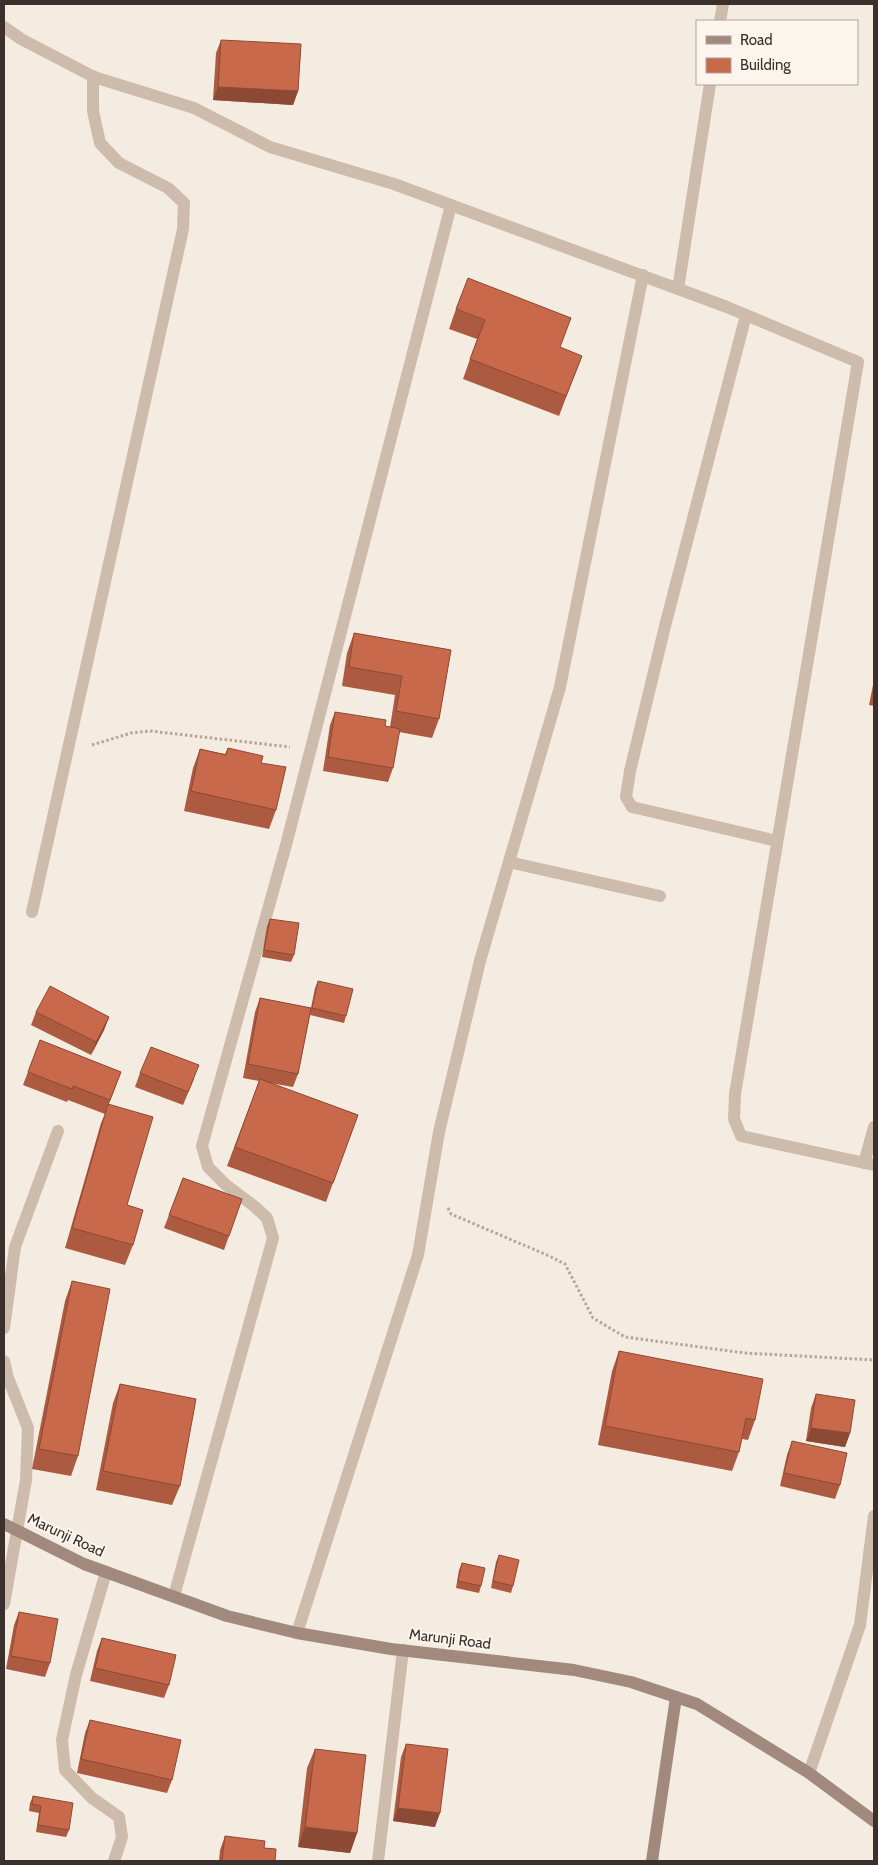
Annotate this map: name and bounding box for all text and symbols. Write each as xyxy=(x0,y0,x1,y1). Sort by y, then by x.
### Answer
legend xyxy=(696,20,858,85)
text: Road xyxy=(740,31,773,49)
text: Building xyxy=(740,56,791,74)
street label: Marunji Road xyxy=(25,1509,107,1561)
street label: Marunji Road xyxy=(408,1625,492,1653)

